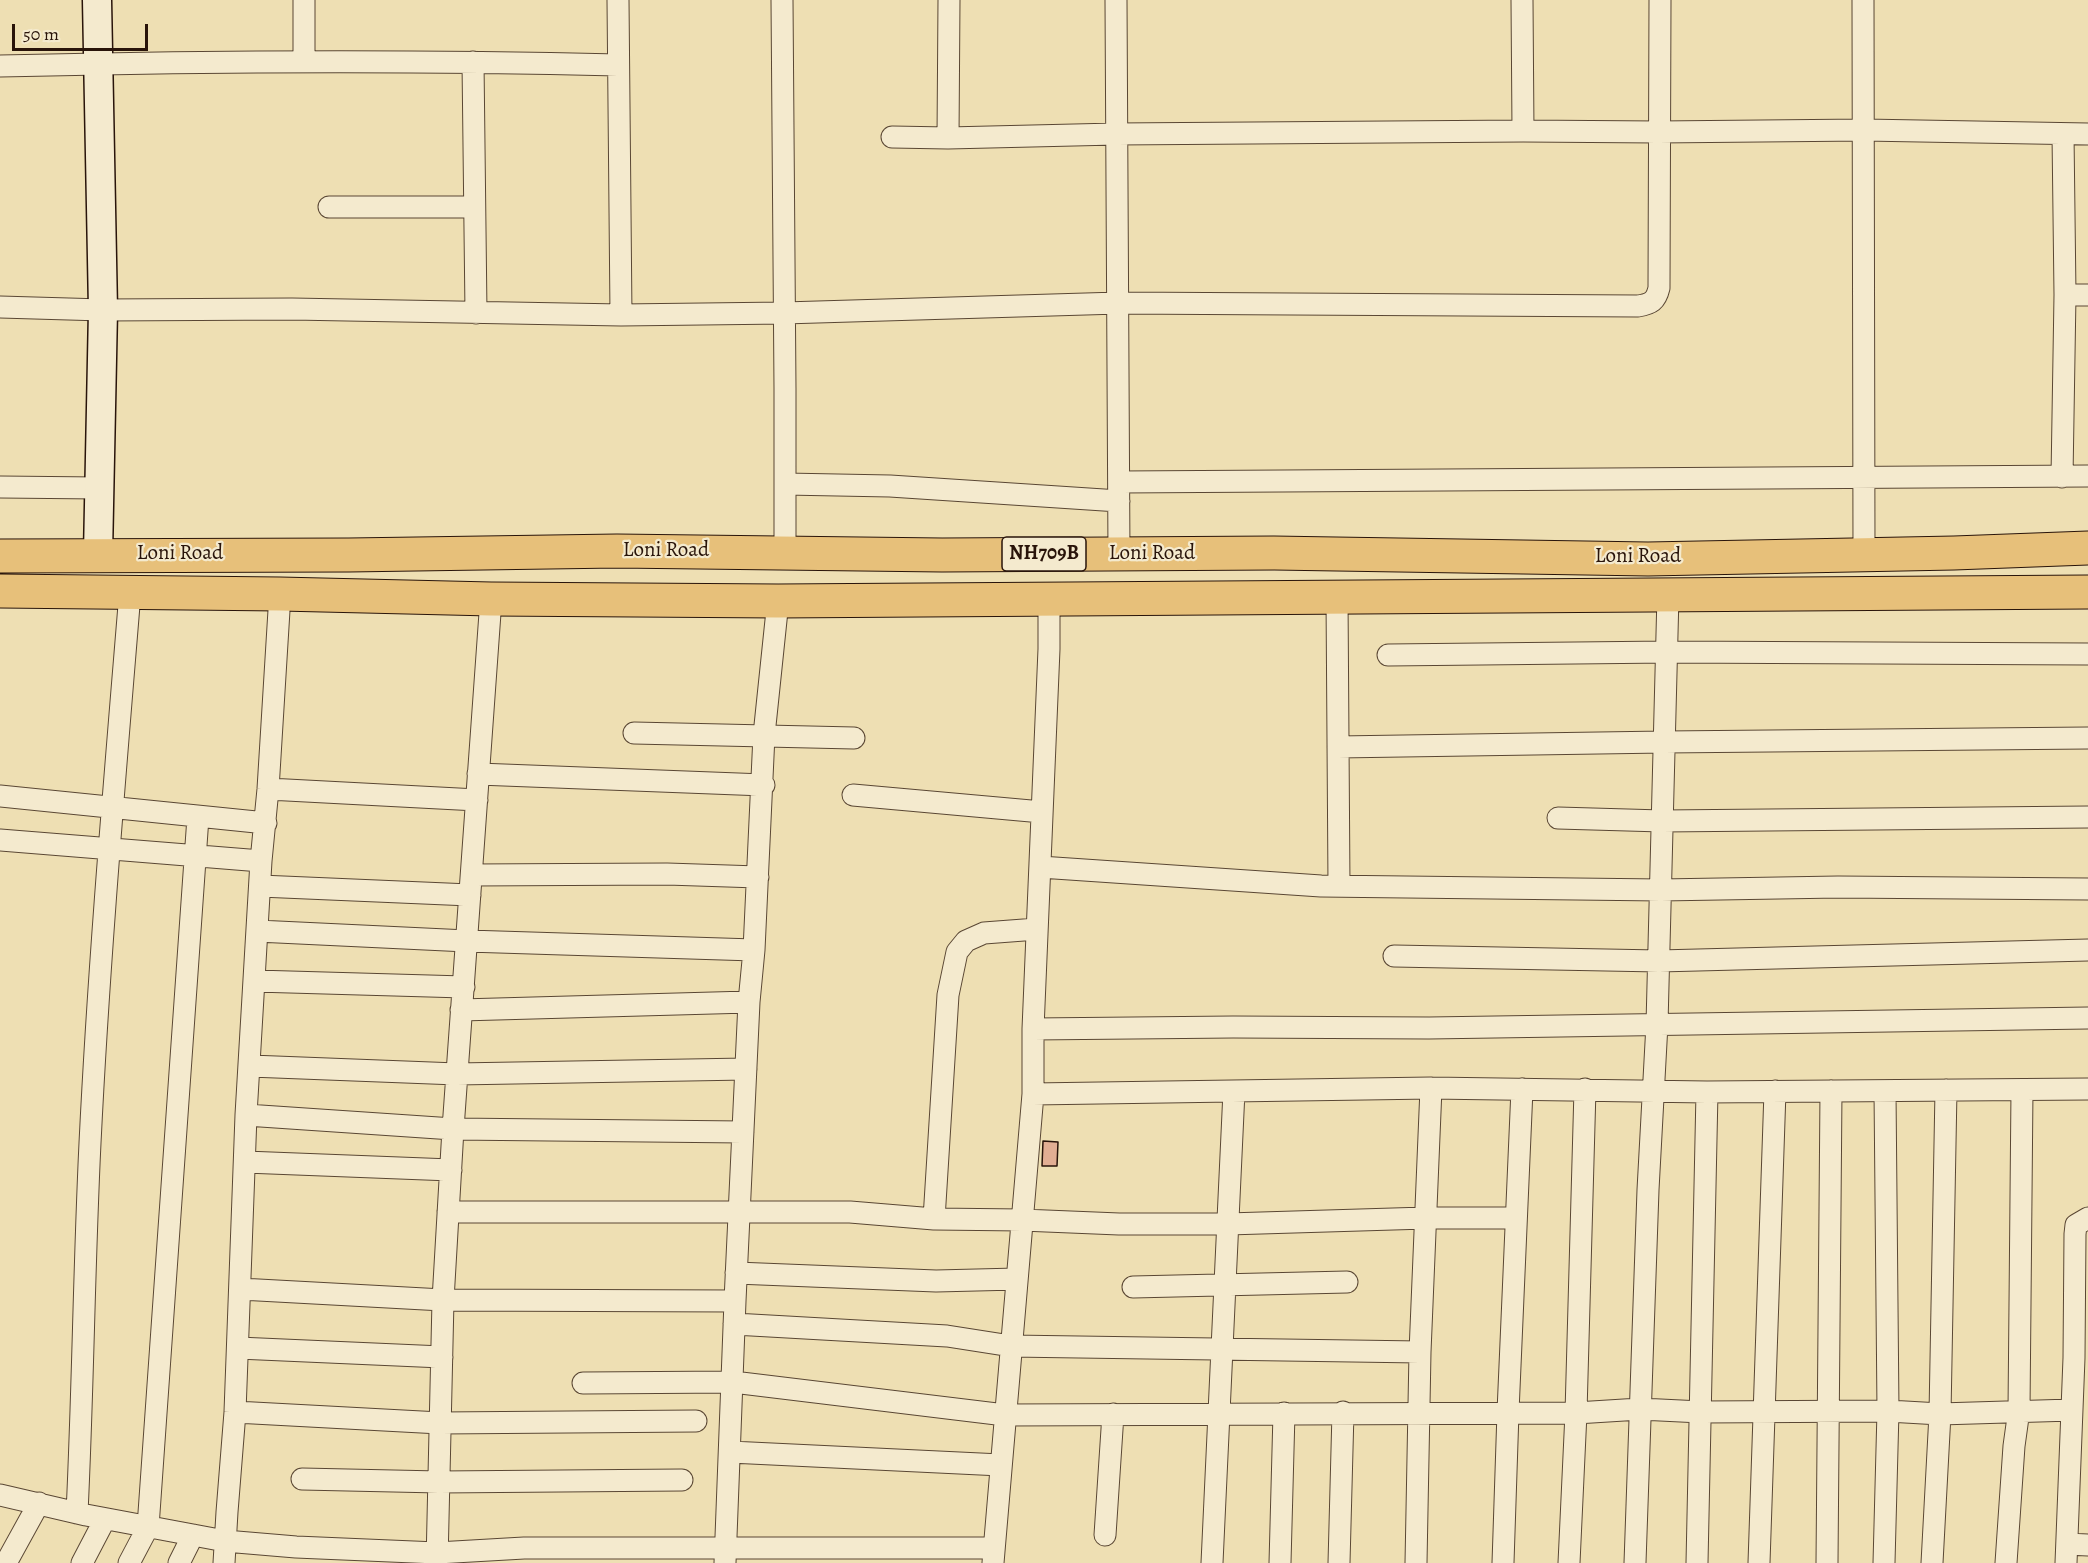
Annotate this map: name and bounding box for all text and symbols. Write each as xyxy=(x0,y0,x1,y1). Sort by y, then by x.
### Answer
scale bar xyxy=(15,12,152,50)
text: 50 m xyxy=(23,22,59,46)
road number: NH709B xyxy=(1002,537,1086,571)
street label: Loni Road xyxy=(623,538,709,564)
street label: Loni Road xyxy=(137,541,223,567)
street label: Loni Road xyxy=(1109,541,1195,567)
street label: Loni Road xyxy=(1595,544,1681,570)

